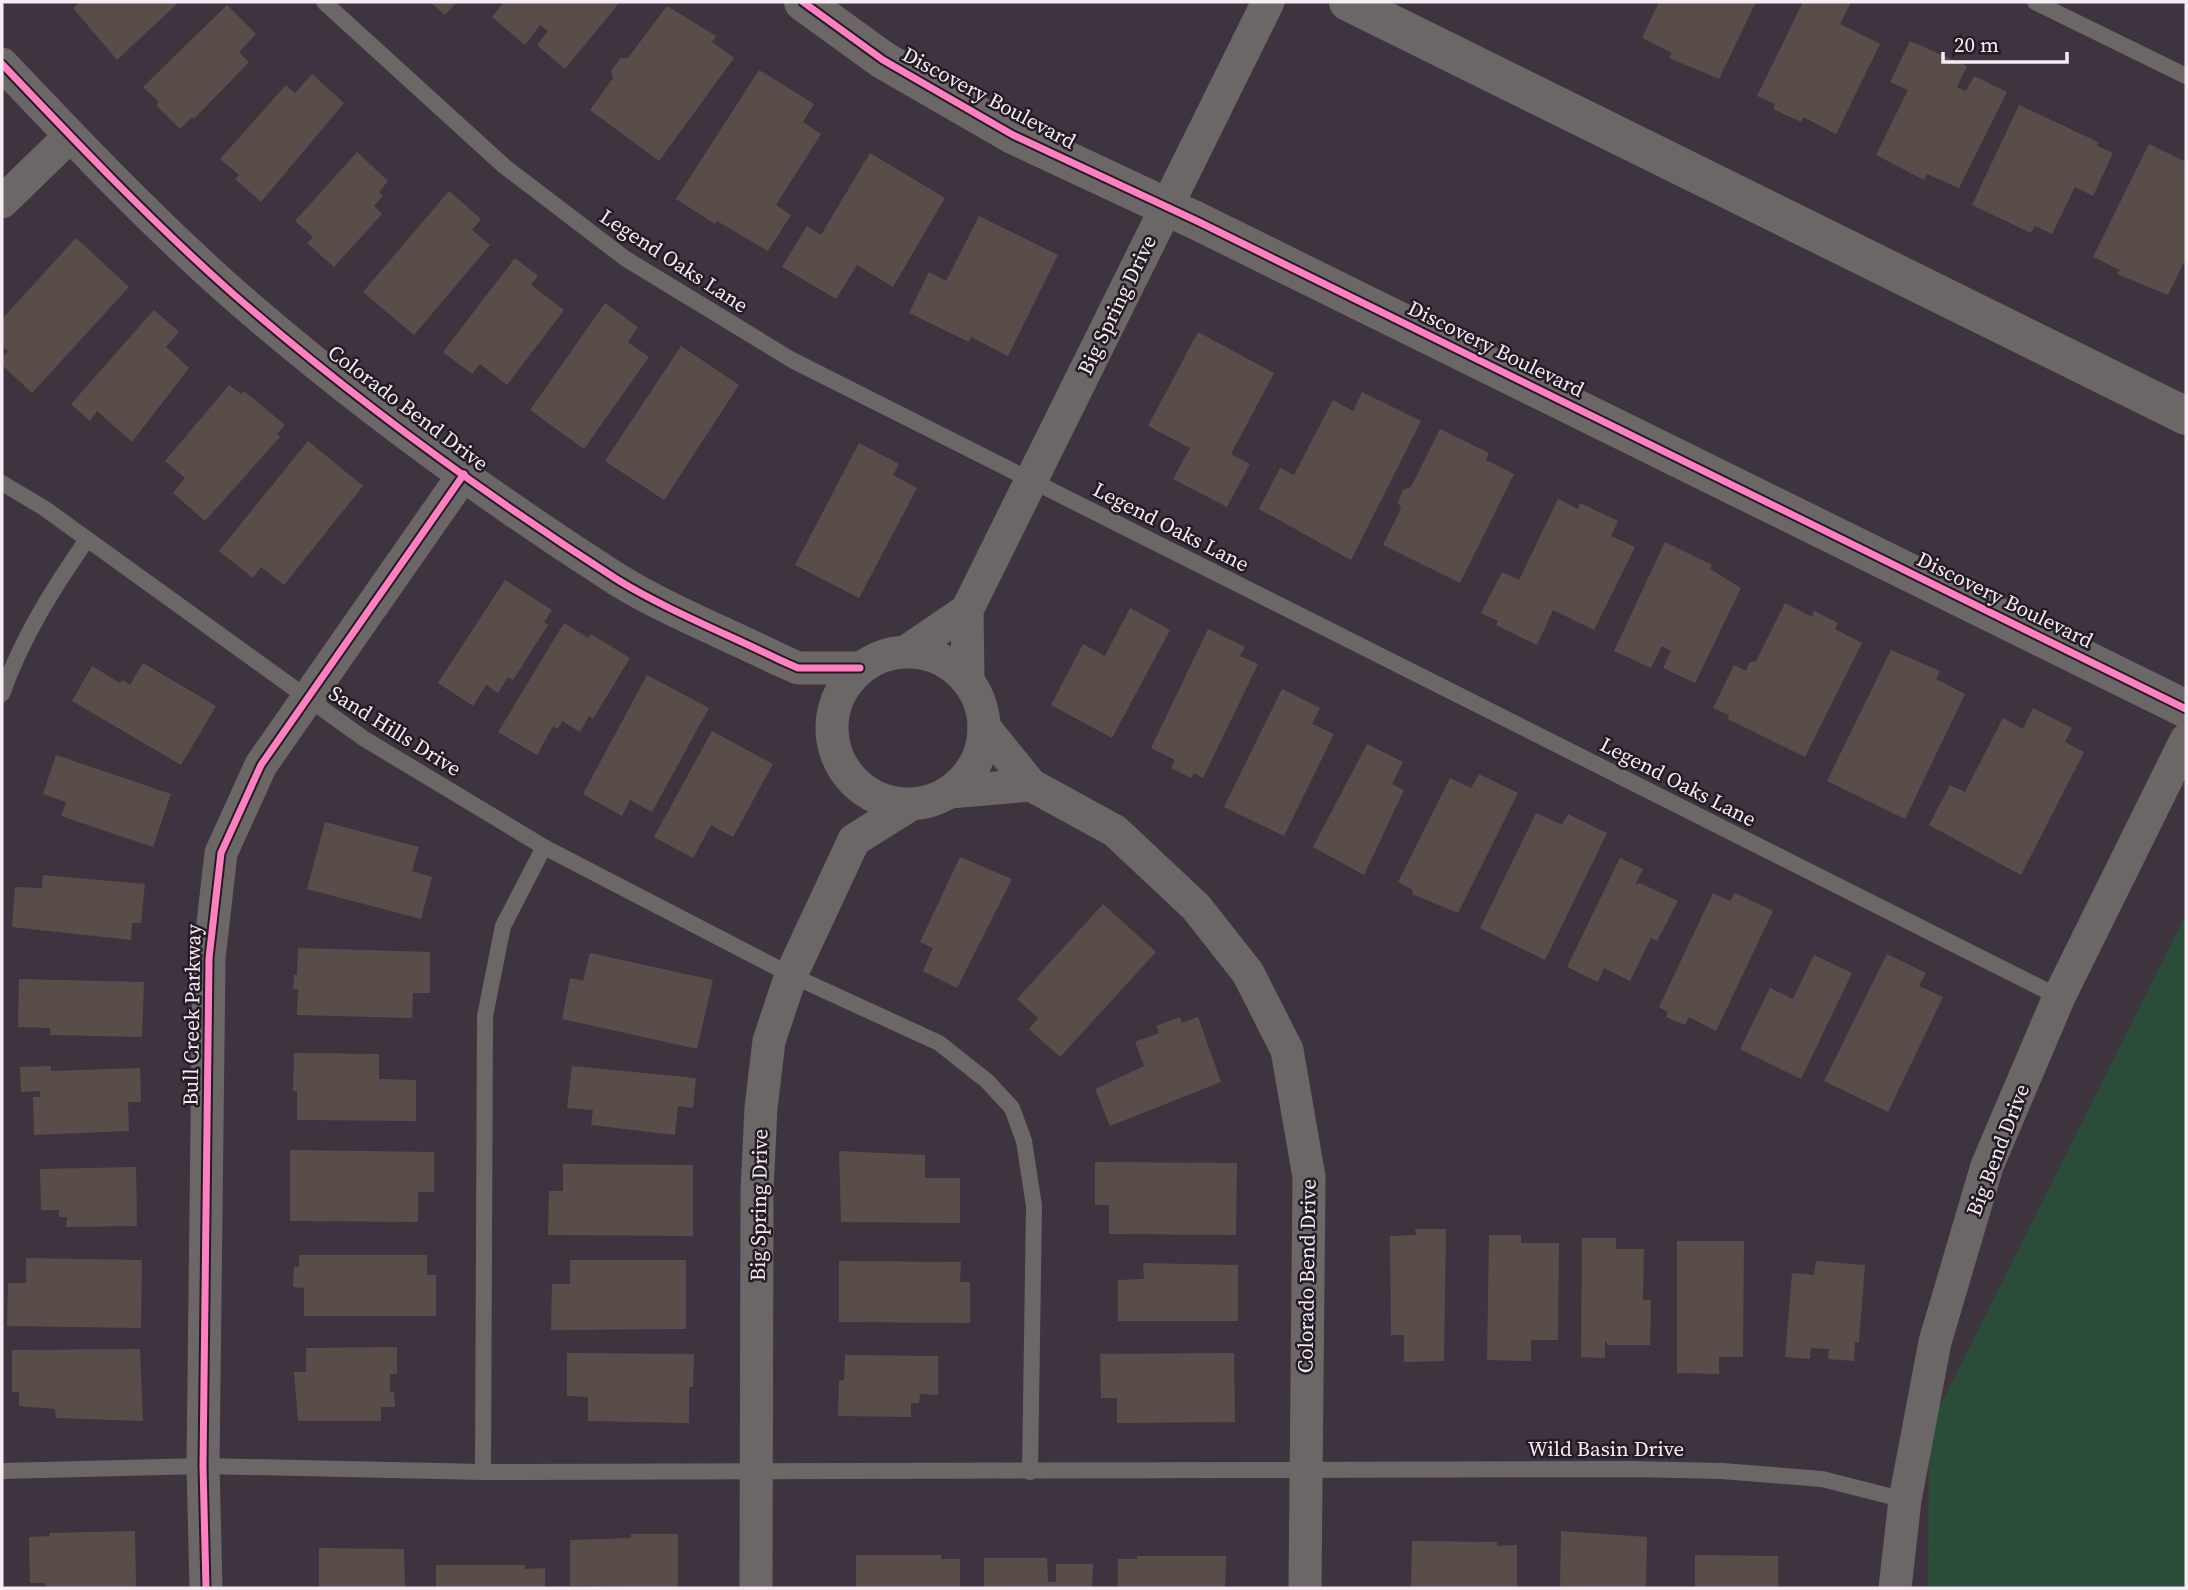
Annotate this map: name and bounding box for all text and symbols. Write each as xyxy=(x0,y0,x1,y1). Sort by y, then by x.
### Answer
scale bar xyxy=(1943,21,2067,65)
text: 20 m xyxy=(1954,30,1999,59)
street label: Discovery Boulevard xyxy=(897,40,1081,156)
street label: Legend Oaks Lane xyxy=(594,202,754,319)
street label: Big Spring Drive xyxy=(1070,230,1163,380)
street label: Discovery Boulevard xyxy=(1403,293,1589,404)
street label: Colorado Bend Drive xyxy=(322,338,495,478)
street label: Legend Oaks Lane xyxy=(1088,475,1254,578)
street label: Discovery Boulevard xyxy=(1912,544,2098,655)
street label: Sand Hills Drive xyxy=(324,678,467,783)
street label: Legend Oaks Lane xyxy=(1595,730,1761,833)
street label: Bull Creek Parkway xyxy=(175,924,208,1106)
street label: Big Bend Drive xyxy=(1959,1080,2036,1220)
street label: Big Spring Drive xyxy=(743,1129,774,1281)
street label: Colorado Bend Drive xyxy=(1290,1179,1323,1373)
street label: Wild Basin Drive xyxy=(1528,1434,1684,1463)

